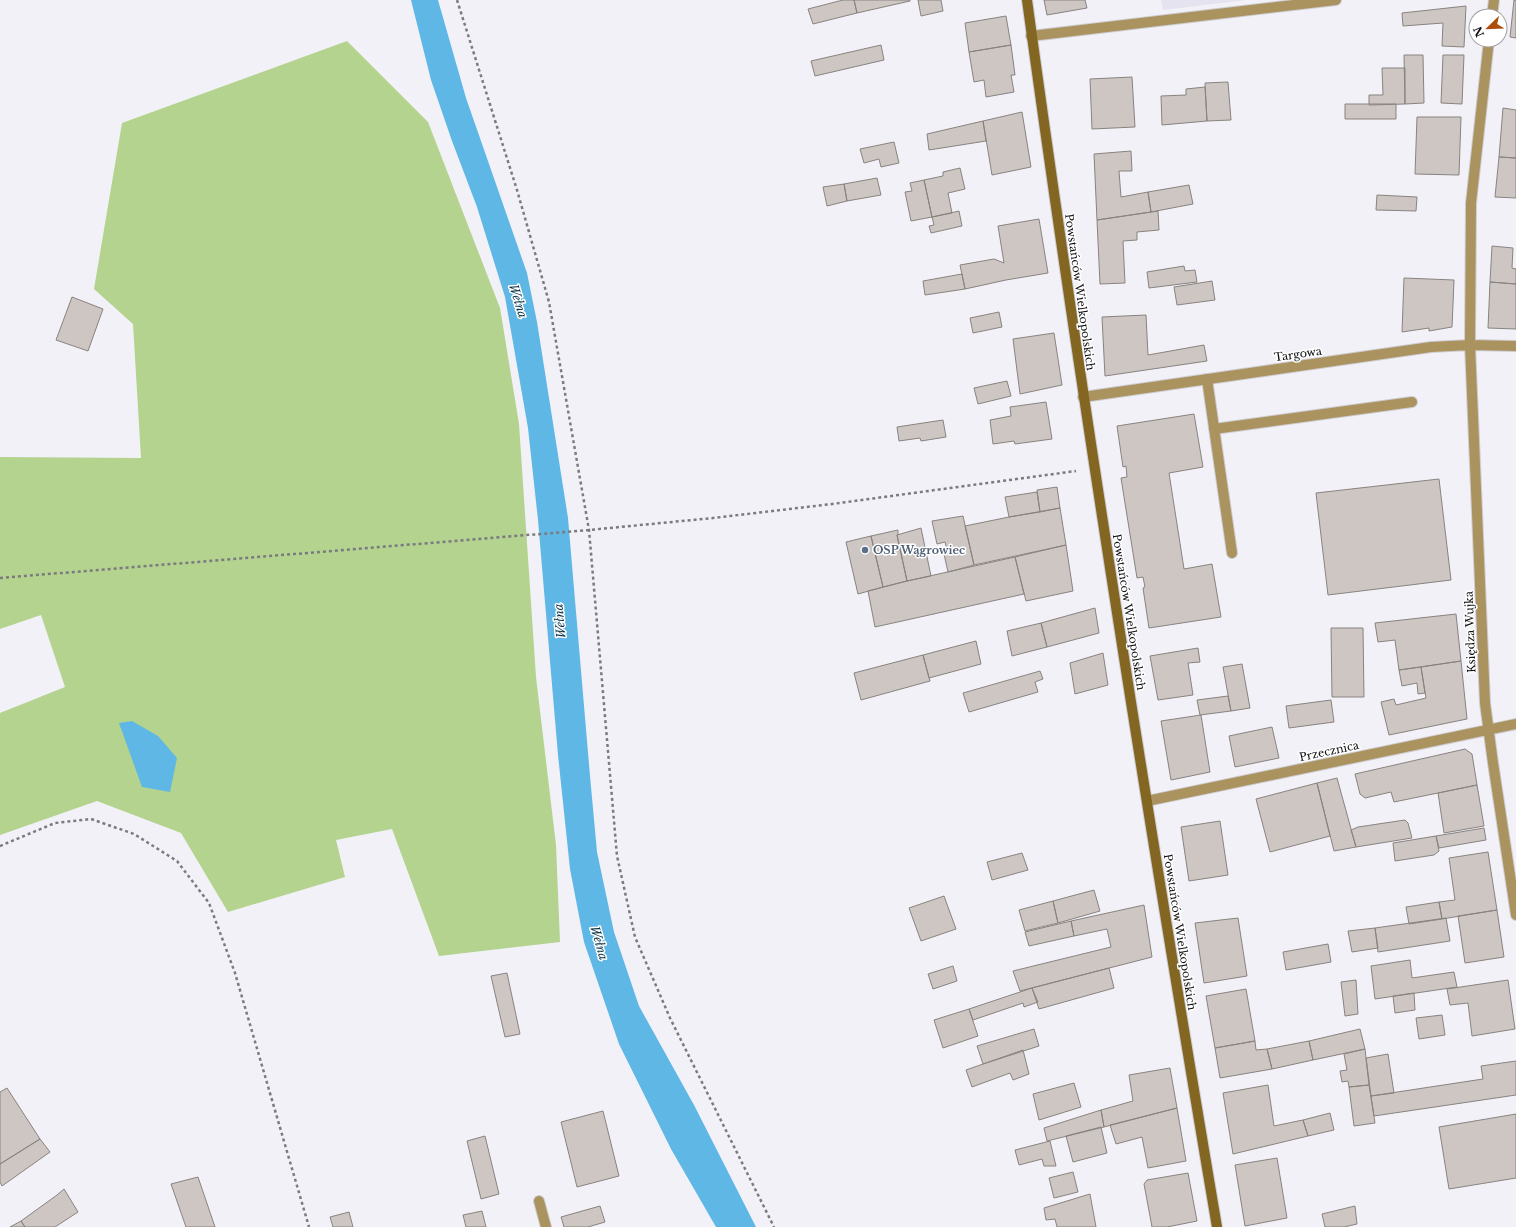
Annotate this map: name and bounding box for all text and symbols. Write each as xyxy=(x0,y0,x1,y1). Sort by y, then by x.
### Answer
north arrow xyxy=(1468,8,1508,48)
text: N xyxy=(1470,24,1487,39)
street label: Powstańców Wielkopolskich xyxy=(1062,213,1098,372)
water label: Wełna xyxy=(506,282,531,320)
street label: Targowa xyxy=(1273,344,1324,364)
street label: Powstańców Wielkopolskich xyxy=(1110,533,1148,692)
place label: OSP Wągrowiec xyxy=(873,543,965,557)
marker: OSP Wągrowiec xyxy=(860,545,870,555)
street label: Księdza Wujka xyxy=(1462,590,1478,673)
water label: Wełna xyxy=(550,603,568,639)
street label: Przecznica xyxy=(1298,738,1361,764)
street label: Powstańców Wielkopolskich xyxy=(1161,853,1199,1012)
water label: Wełna xyxy=(587,924,612,962)

